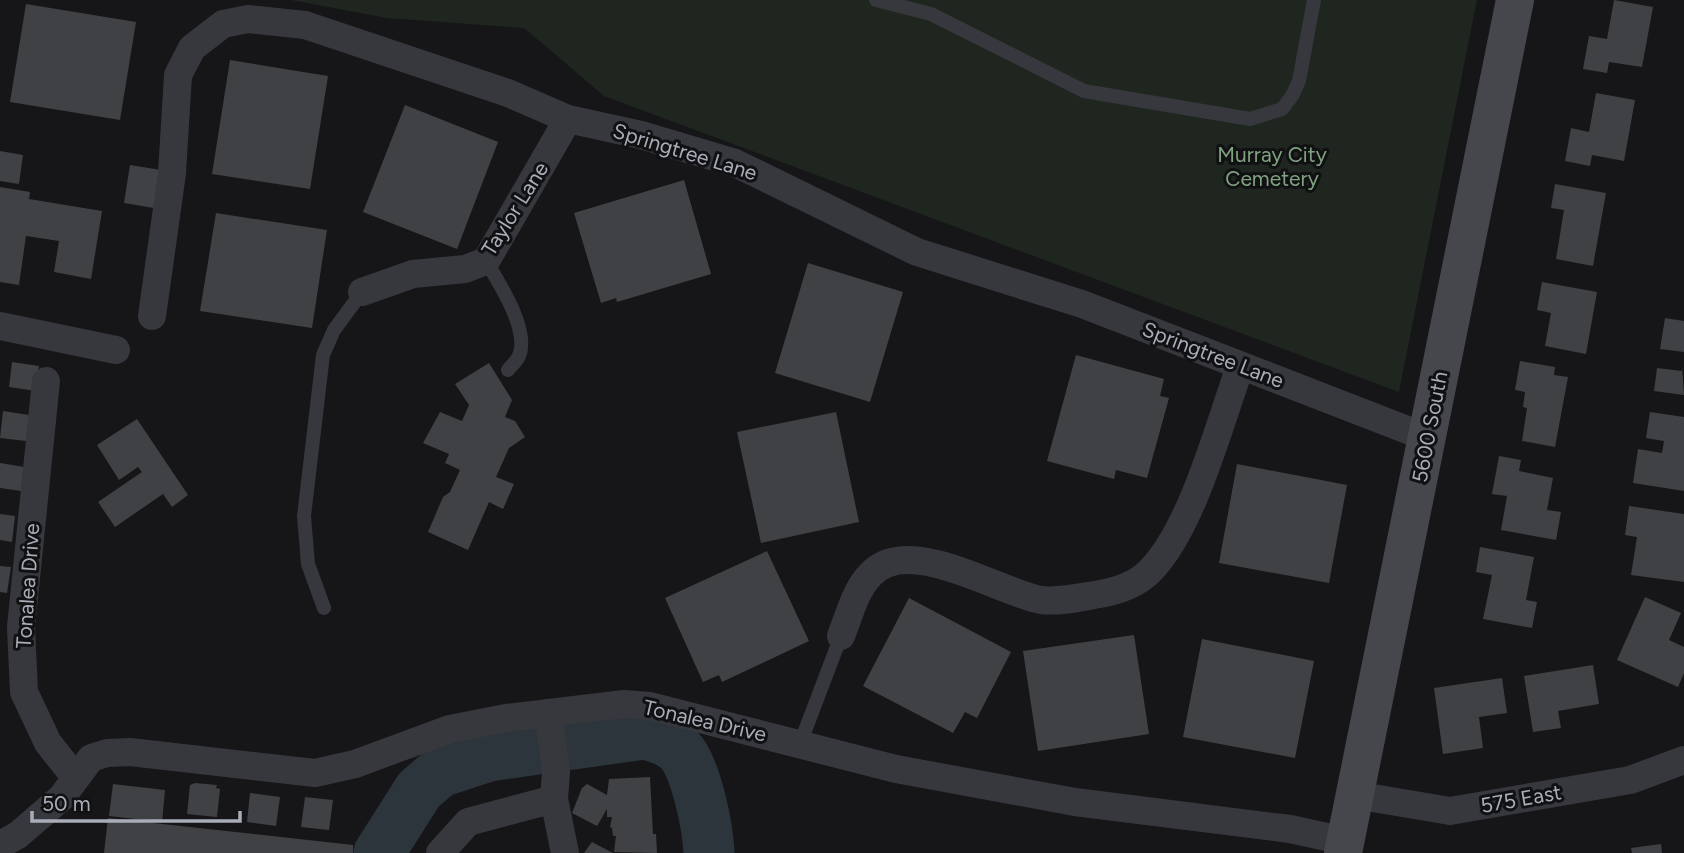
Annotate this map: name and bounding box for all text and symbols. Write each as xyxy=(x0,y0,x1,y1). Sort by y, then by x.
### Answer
street label: Springtree Lane xyxy=(610,118,760,185)
park label: Murray City Cemetery xyxy=(1217,142,1327,191)
street label: Taylor Lane xyxy=(476,157,553,260)
street label: Springtree Lane xyxy=(1139,316,1287,393)
street label: 5600 South xyxy=(1407,369,1453,485)
street label: Tonalea Drive xyxy=(11,523,44,649)
street label: Tonalea Drive xyxy=(641,694,769,747)
street label: 575 East xyxy=(1479,779,1563,818)
scale bar xyxy=(32,780,240,824)
text: 50 m xyxy=(42,791,91,816)

